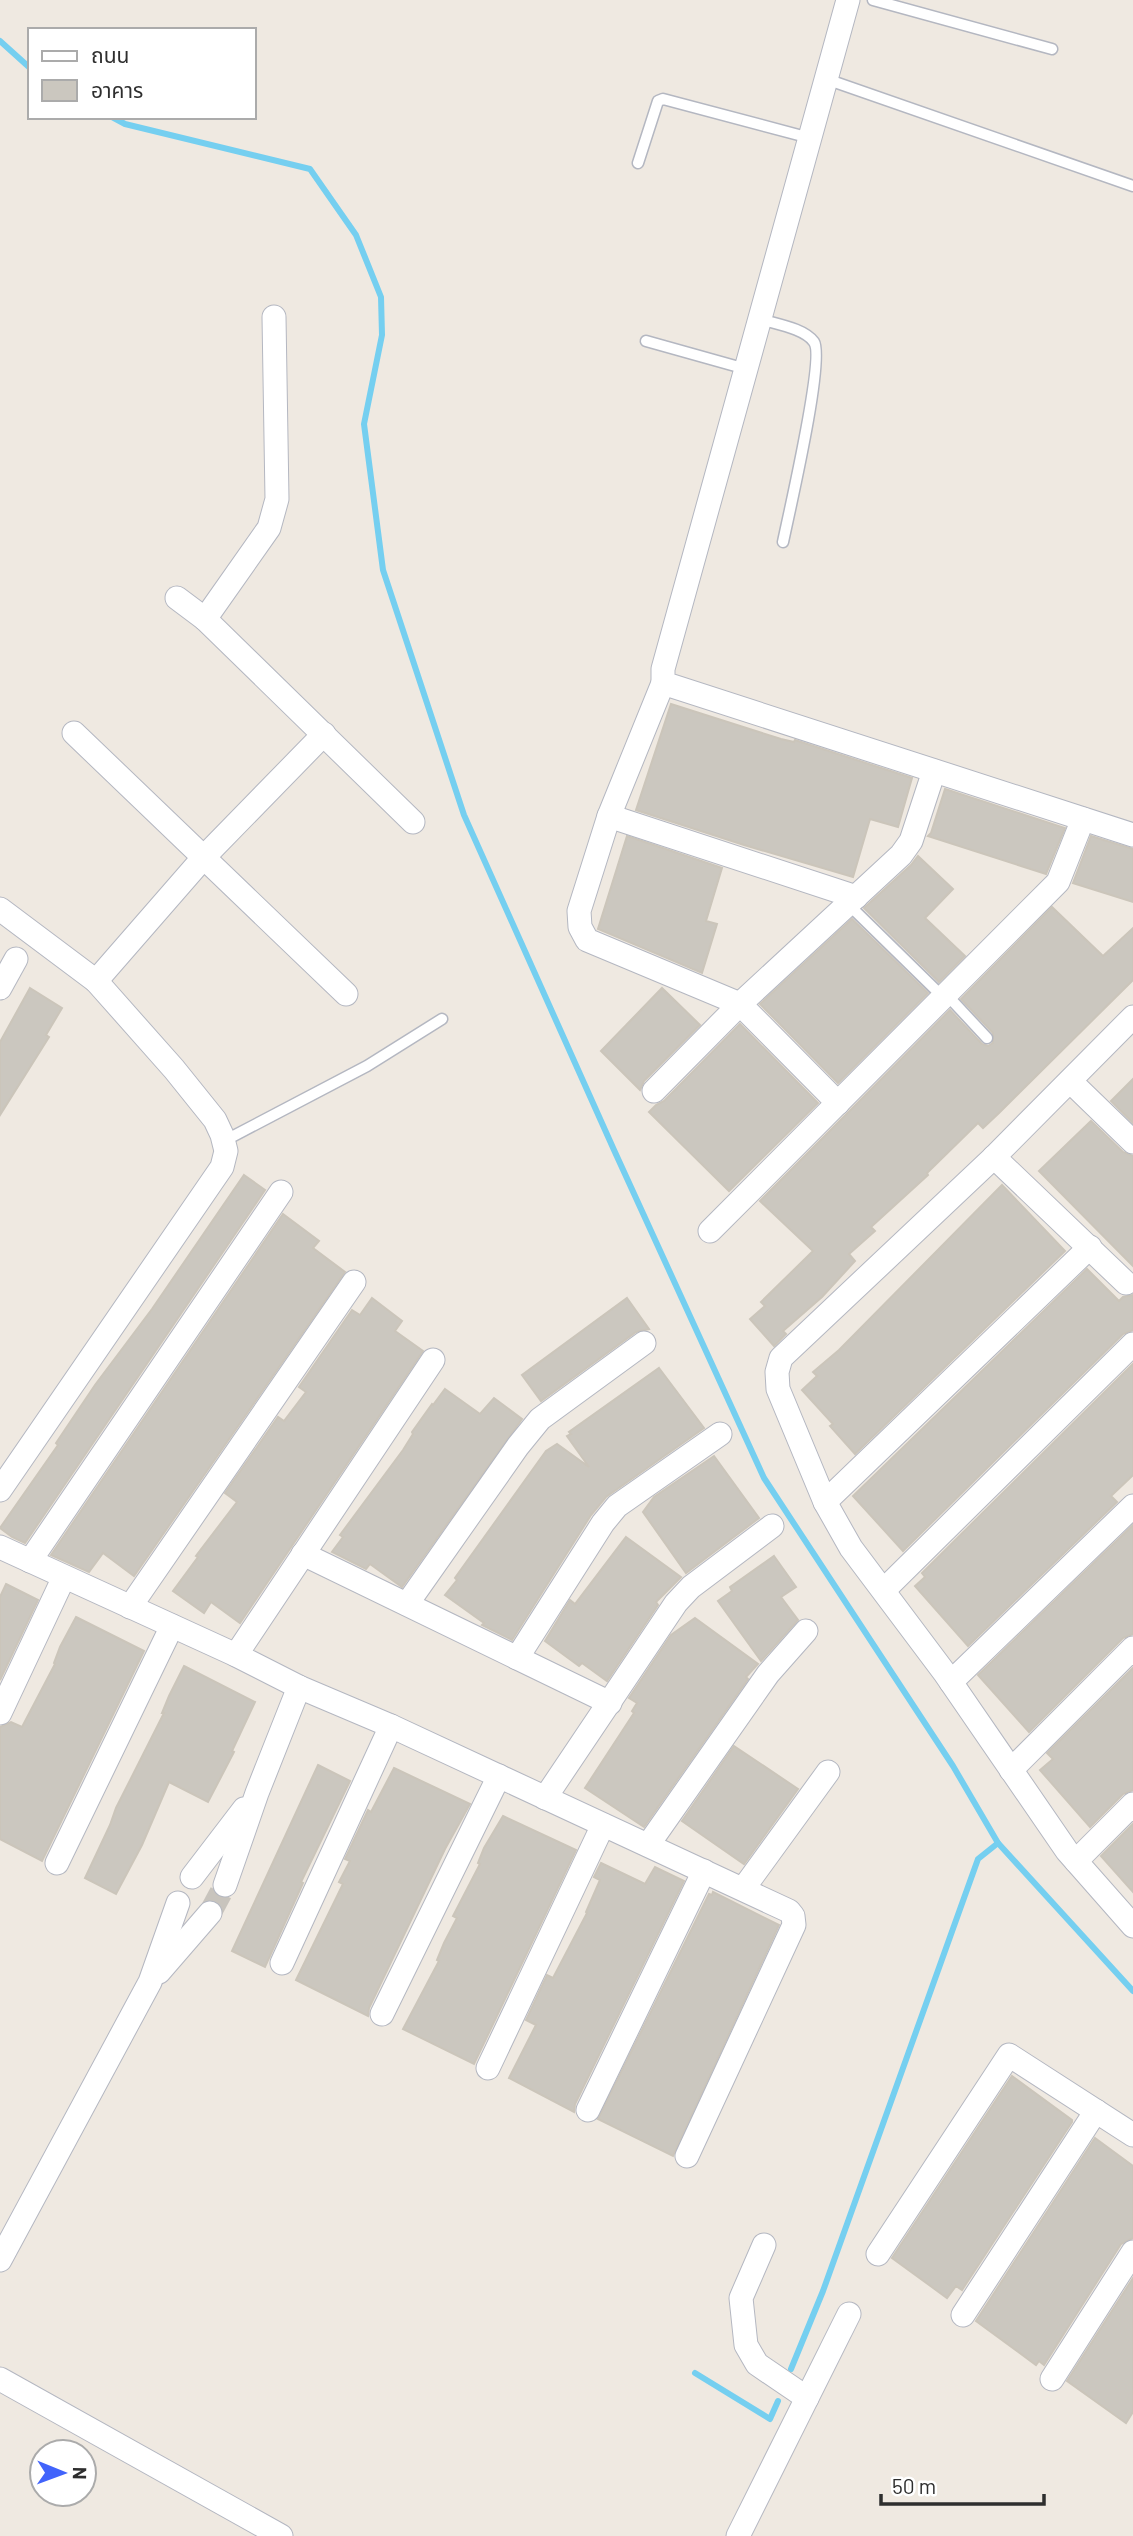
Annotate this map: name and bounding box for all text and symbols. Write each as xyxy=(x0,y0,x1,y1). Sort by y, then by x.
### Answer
legend xyxy=(28,28,256,119)
text: ถนน xyxy=(91,42,129,67)
text: อาคาร xyxy=(91,77,143,102)
north arrow xyxy=(28,2438,98,2508)
scale bar xyxy=(881,2462,1044,2506)
text: N xyxy=(69,2467,92,2480)
text: 50 m xyxy=(892,2473,936,2498)

